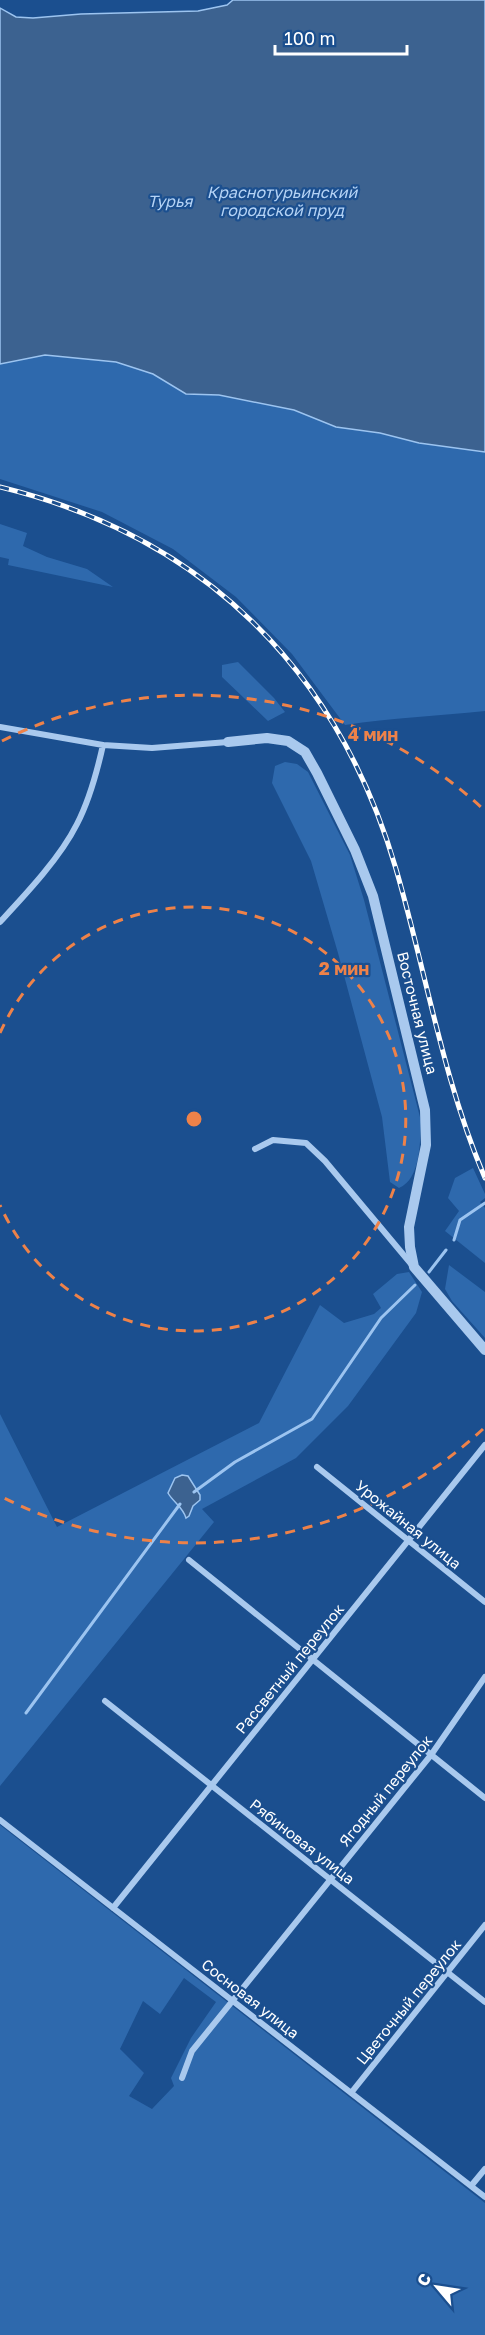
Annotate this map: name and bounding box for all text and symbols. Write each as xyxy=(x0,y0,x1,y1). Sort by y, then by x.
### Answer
scale bar xyxy=(275,18,407,56)
text: 100 m xyxy=(284,27,335,49)
water label: Краснотурьинский городской пруд xyxy=(207,182,358,220)
water label: Турья xyxy=(148,191,193,211)
text: 4 мин xyxy=(348,723,398,745)
street label: Восточная улица xyxy=(394,950,442,1076)
text: 2 мин xyxy=(319,957,369,979)
centre of rings xyxy=(184,1109,204,1129)
street label: Урожайная улица xyxy=(352,1476,465,1572)
street label: Рассветный переулок xyxy=(231,1600,347,1737)
street label: Ягодный переулок xyxy=(335,1731,436,1850)
street label: Рябиновая улица xyxy=(247,1795,359,1888)
street label: Цветочный переулок xyxy=(352,1935,464,2068)
street label: Сосновая улица xyxy=(198,1955,303,2042)
north arrow xyxy=(407,2257,467,2317)
text: С xyxy=(412,2270,435,2290)

